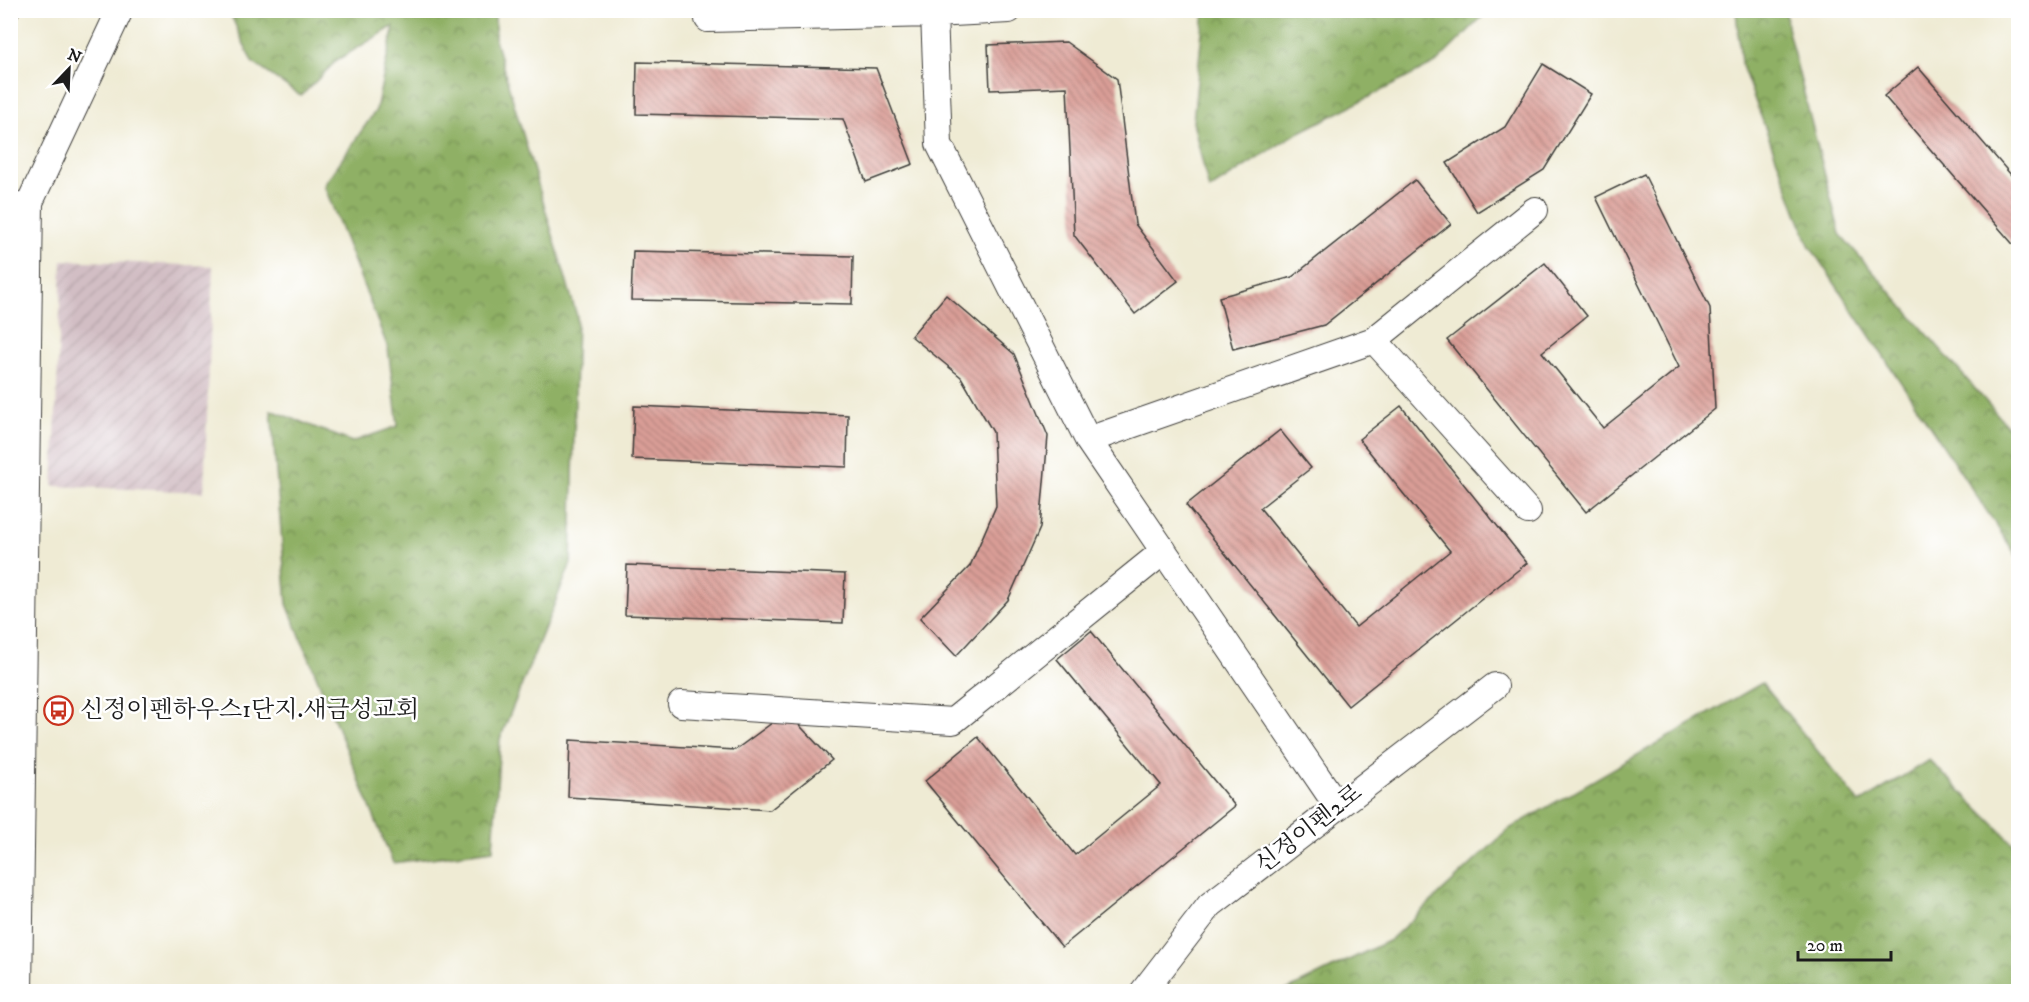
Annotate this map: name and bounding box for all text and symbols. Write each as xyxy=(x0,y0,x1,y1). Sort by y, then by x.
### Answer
north arrow xyxy=(39,39,99,99)
text: N xyxy=(65,44,84,68)
bus stop icon: 신정이펜하우스1단지.새금성교회 xyxy=(43,694,75,726)
place label: 신정이펜하우스1단지.새금성교회 xyxy=(80,695,419,725)
street label: 신정이펜2로 xyxy=(1249,778,1369,880)
scale bar xyxy=(1798,924,1891,962)
text: 20 m xyxy=(1807,935,1843,957)

